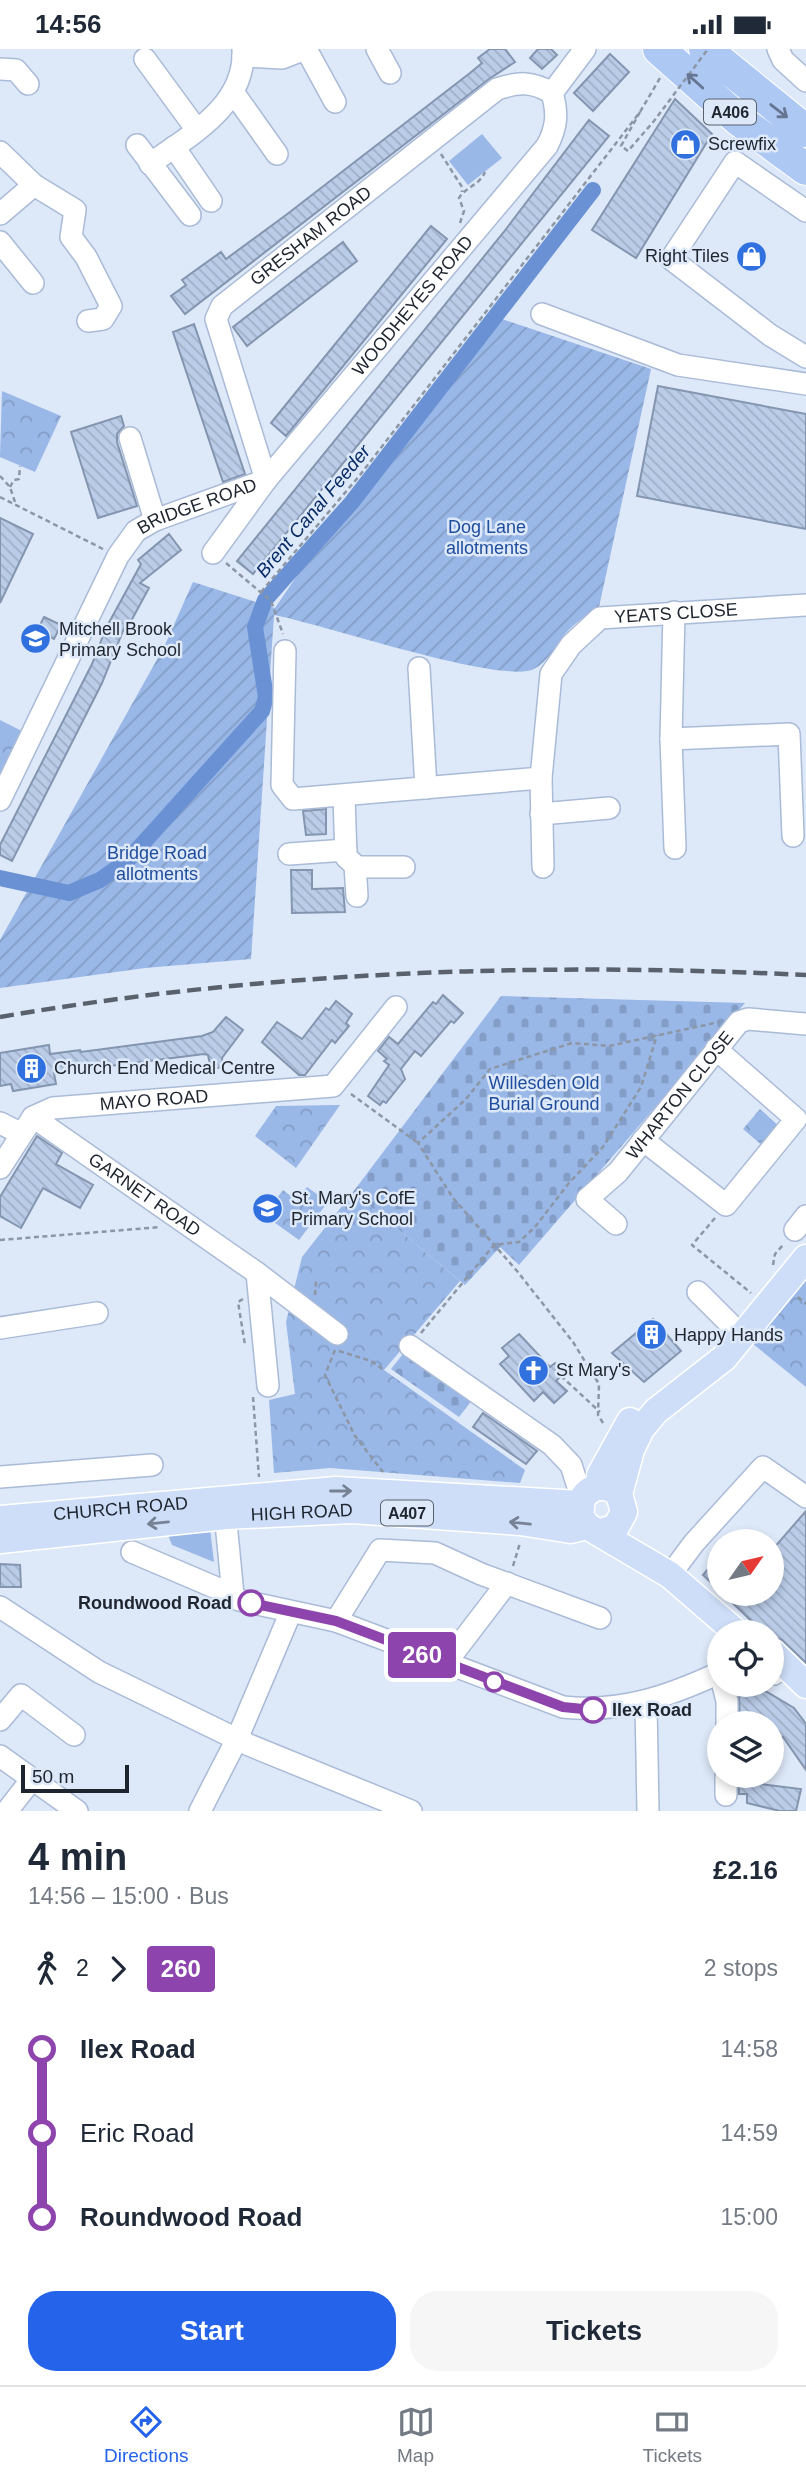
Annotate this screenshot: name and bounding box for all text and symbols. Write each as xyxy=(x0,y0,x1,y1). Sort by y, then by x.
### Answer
text: 14:56 xyxy=(35,9,102,39)
one-way arrow xyxy=(687,73,704,90)
road number: A406 xyxy=(704,99,756,125)
one-way arrow xyxy=(769,104,788,119)
shop icon: Screwfix xyxy=(668,127,702,161)
place label: Screwfix xyxy=(708,134,776,154)
street label: GRESHAM ROAD xyxy=(246,182,375,290)
street label: WOODHEYES ROAD xyxy=(348,232,477,380)
shop icon: Right Tiles xyxy=(735,239,769,273)
place label: Right Tiles xyxy=(645,246,729,266)
water label: Brent Canal Feeder xyxy=(252,440,375,581)
street label: BRIDGE ROAD xyxy=(134,474,259,538)
park label: Dog Lane allotments xyxy=(446,517,528,558)
street label: YEATS CLOSE xyxy=(613,599,738,627)
place label: Mitchell Brook Primary School xyxy=(59,619,181,660)
school or university icon: Mitchell Brook Primary School xyxy=(19,622,53,656)
park label: Bridge Road allotments xyxy=(107,843,207,884)
street label: WHARTON CLOSE xyxy=(622,1027,737,1163)
building icon: Church End Medical Centre xyxy=(14,1051,48,1085)
place label: Church End Medical Centre xyxy=(54,1058,275,1078)
park label: Willesden Old Burial Ground xyxy=(488,1073,600,1114)
street label: MAYO ROAD xyxy=(99,1086,209,1114)
street label: GARNET ROAD xyxy=(85,1149,204,1241)
place label: St. Mary's CofE Primary School xyxy=(291,1188,415,1229)
school or university icon: St. Mary's CofE Primary School xyxy=(251,1191,285,1225)
building icon: Happy Hands xyxy=(634,1318,668,1352)
place label: Happy Hands xyxy=(674,1325,783,1345)
church icon: St Mary's xyxy=(516,1353,550,1387)
place label: St Mary's xyxy=(556,1360,630,1380)
one-way arrow xyxy=(329,1484,352,1498)
street label: CHURCH ROAD xyxy=(52,1493,189,1524)
street label: HIGH ROAD xyxy=(250,1500,353,1525)
road number: A407 xyxy=(381,1501,433,1525)
one-way arrow xyxy=(509,1516,532,1529)
one-way arrow xyxy=(147,1517,170,1530)
north arrow xyxy=(707,1529,784,1607)
map controls xyxy=(707,1529,784,1788)
marker: Roundwood Road xyxy=(238,1590,264,1616)
place label: Roundwood Road xyxy=(78,1593,232,1613)
button: locate xyxy=(707,1620,784,1697)
line badge: 260 xyxy=(382,1632,462,1678)
text: 260 xyxy=(402,1641,442,1668)
unlabelled marker xyxy=(484,1672,504,1692)
marker: Ilex Road xyxy=(580,1697,606,1723)
place label: Ilex Road xyxy=(612,1700,692,1720)
button: layers xyxy=(707,1711,784,1788)
scale bar xyxy=(21,1762,130,1794)
text: 50 m xyxy=(32,1766,74,1787)
text: 4 min xyxy=(28,1836,127,1878)
text: £2.16 xyxy=(713,1855,778,1885)
text: 14:56 – 15:00 · Bus xyxy=(28,1883,229,1909)
icon: walk xyxy=(28,1950,66,1988)
icon: forward xyxy=(99,1950,137,1988)
text: 2 xyxy=(76,1955,89,1981)
text: 260 xyxy=(161,1955,201,1982)
text: 2 stops xyxy=(704,1955,778,1981)
text: Ilex Road xyxy=(80,2034,196,2064)
text: 14:58 xyxy=(720,2036,778,2062)
text: Eric Road xyxy=(80,2118,194,2148)
text: 14:59 xyxy=(720,2120,778,2146)
text: Roundwood Road xyxy=(80,2202,302,2232)
text: 15:00 xyxy=(720,2204,778,2230)
button: Start xyxy=(28,2291,396,2371)
button: Tickets xyxy=(410,2291,778,2371)
tab: Directions xyxy=(104,2403,188,2467)
tab: Map xyxy=(397,2403,435,2467)
tab: Tickets xyxy=(643,2403,702,2467)

